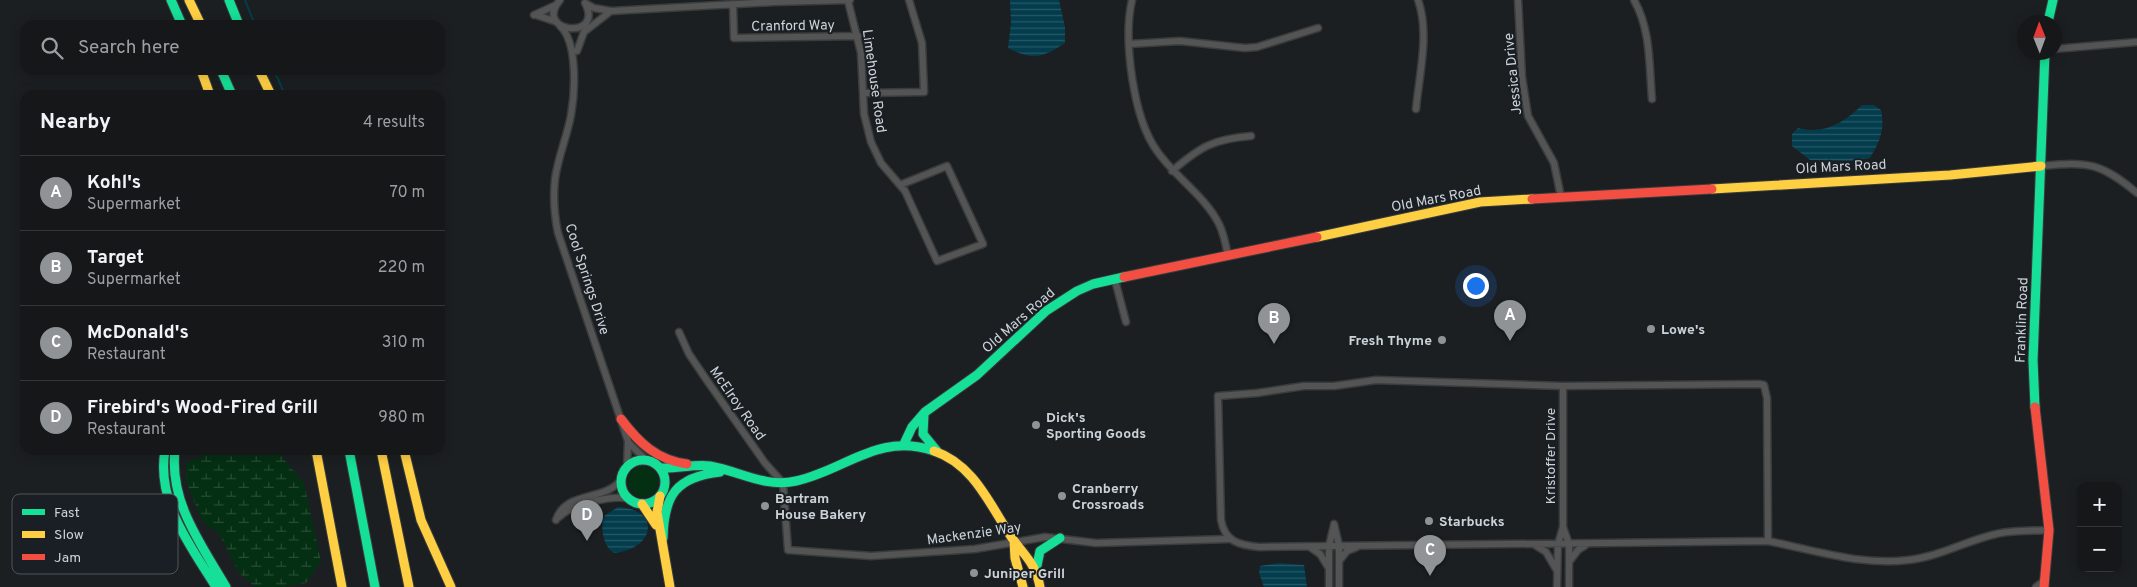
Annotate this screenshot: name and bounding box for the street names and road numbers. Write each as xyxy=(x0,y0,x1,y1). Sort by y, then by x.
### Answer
street label: Cranford Way xyxy=(751,17,835,36)
street label: Limehouse Road xyxy=(858,28,889,134)
street label: Jessica Drive xyxy=(1501,32,1526,116)
street label: Old Mars Road xyxy=(1795,157,1887,178)
street label: Old Mars Road xyxy=(1390,182,1483,216)
street label: Cool Springs Drive xyxy=(561,222,613,337)
street label: Franklin Road xyxy=(2013,277,2032,363)
street label: Old Mars Road xyxy=(979,285,1059,357)
street label: McElroy Road xyxy=(705,364,768,444)
street label: Kristoffer Drive xyxy=(1543,408,1560,504)
street label: Mackenzie Way xyxy=(926,519,1023,550)

